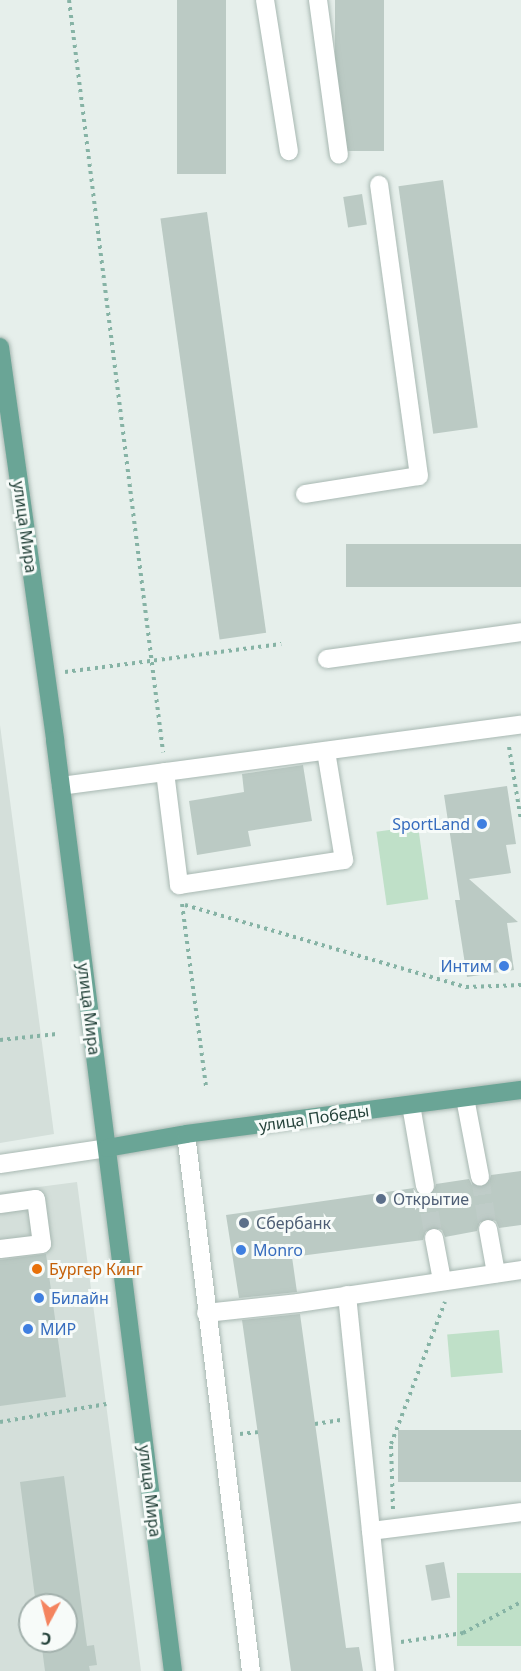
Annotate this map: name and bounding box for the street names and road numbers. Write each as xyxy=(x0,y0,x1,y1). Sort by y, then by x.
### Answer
street label: улица Мира xyxy=(9,480,41,574)
street label: улица Мира xyxy=(74,962,104,1056)
street label: улица Победы xyxy=(258,1101,370,1135)
street label: улица Мира xyxy=(135,1444,165,1538)

